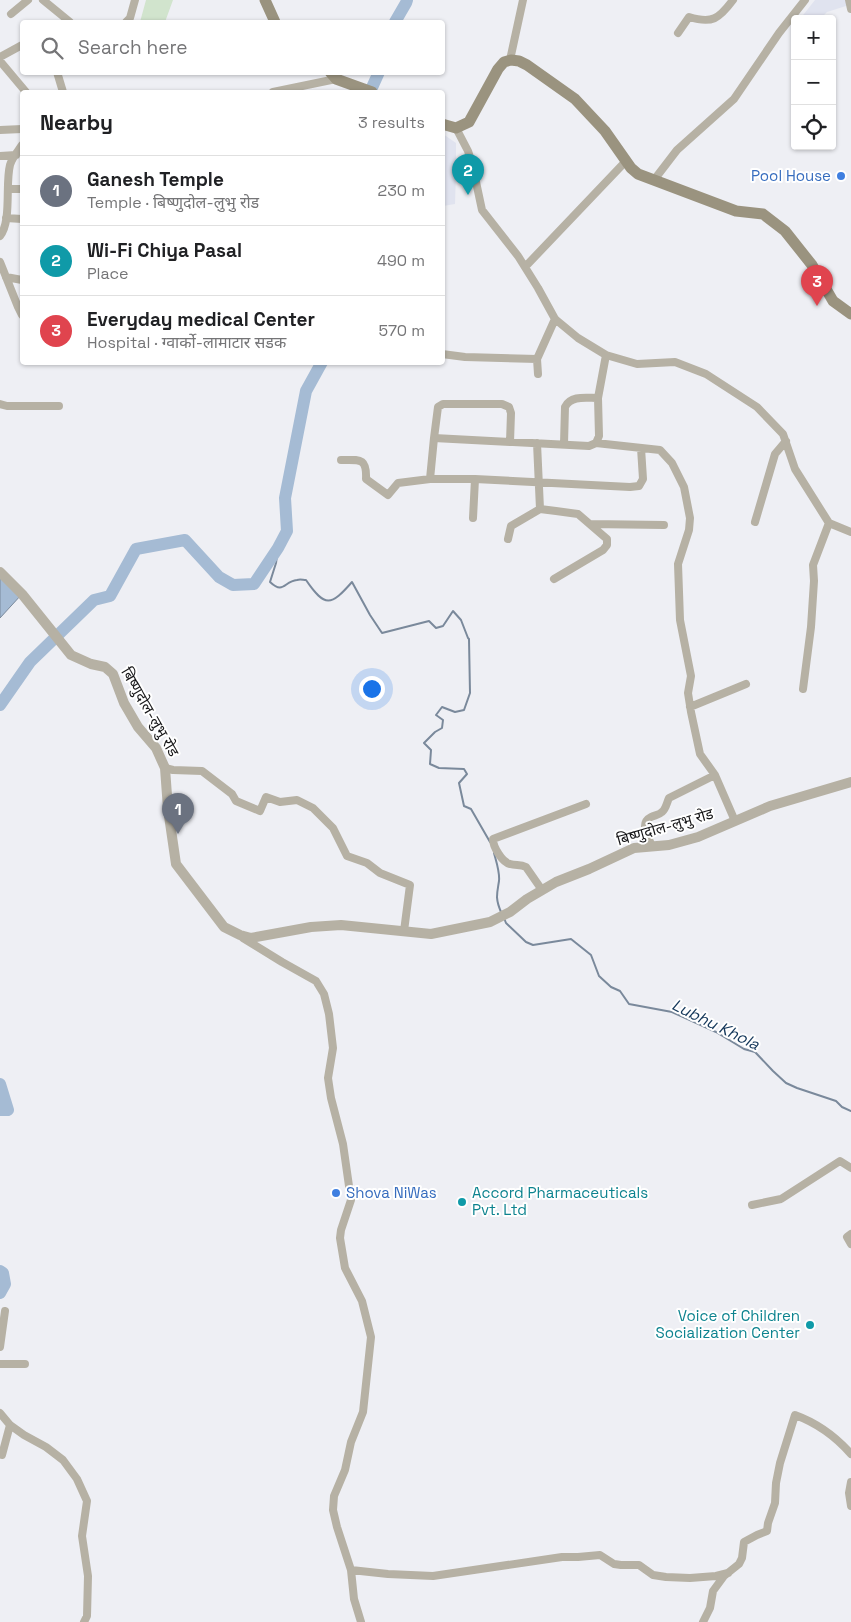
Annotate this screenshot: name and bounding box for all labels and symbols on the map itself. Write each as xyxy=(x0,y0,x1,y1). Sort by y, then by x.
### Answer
pin: 2 xyxy=(452,154,484,195)
place label: Pool House xyxy=(751,166,831,185)
marker: Pool House xyxy=(835,170,847,182)
pin: 3 xyxy=(801,265,833,306)
street label: बिष्णुदोल-लुभु रोड xyxy=(116,664,184,761)
your location xyxy=(359,676,385,702)
pin: 1 xyxy=(162,793,194,834)
street label: बिष्णुदोल-लुभु रोड xyxy=(614,803,717,850)
water label: Lubhu Khola xyxy=(669,994,764,1055)
place label: Shova NiWas xyxy=(346,1183,437,1202)
place label: Accord Pharmaceuticals Pvt. Ltd xyxy=(472,1183,648,1219)
marker: Shova NiWas xyxy=(330,1187,342,1199)
marker: Accord Pharmaceuticals Pvt. Ltd xyxy=(456,1196,468,1208)
place label: Voice of Children Socialization Center xyxy=(655,1306,800,1342)
marker: Voice of Children Socialization Center xyxy=(804,1319,816,1331)

